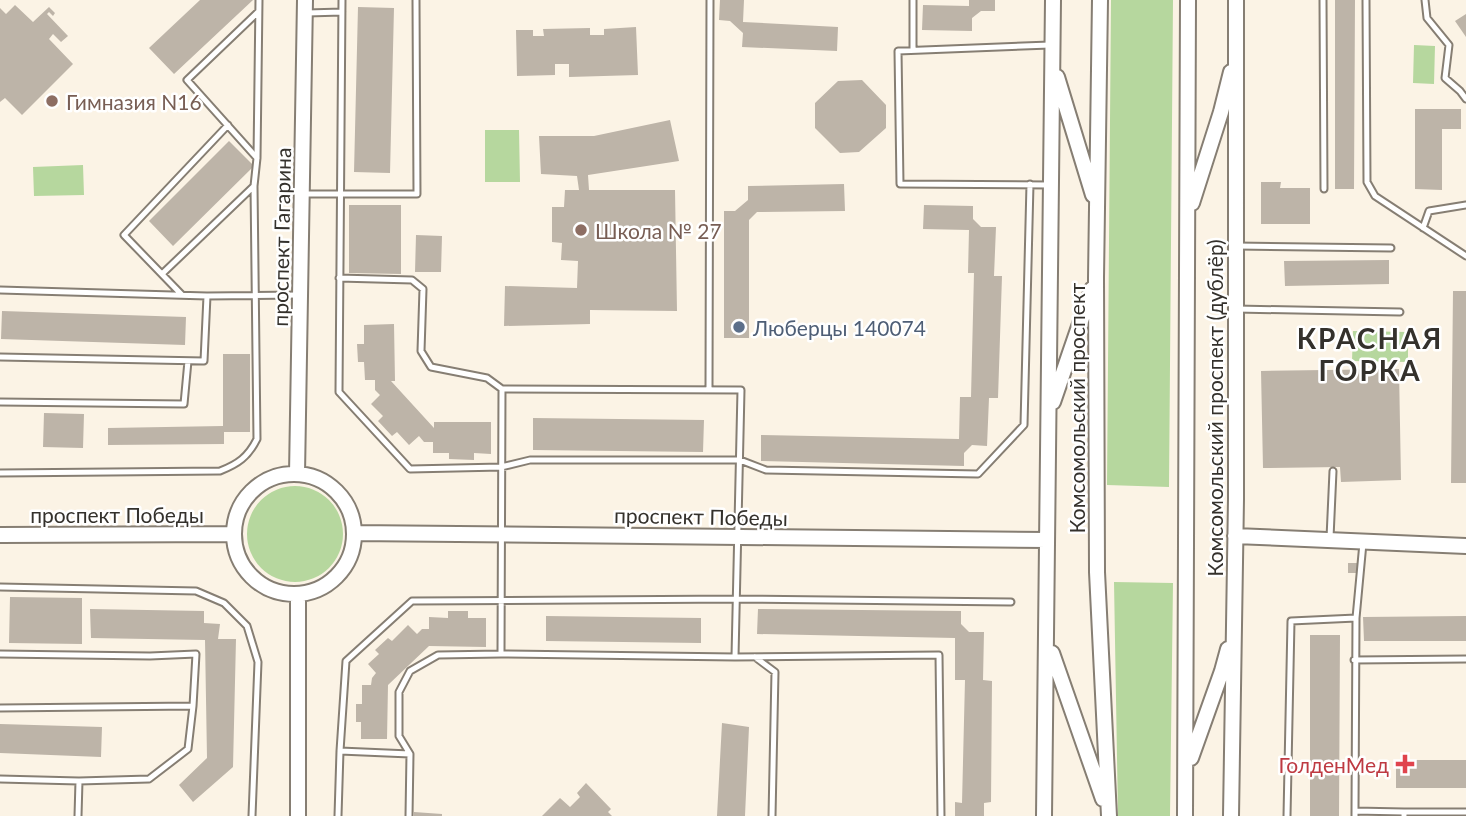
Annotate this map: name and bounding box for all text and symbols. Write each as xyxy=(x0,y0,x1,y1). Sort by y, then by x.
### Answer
place label: Гимназия N16 xyxy=(66,89,202,114)
marker: Гимназия N16 xyxy=(44,93,60,109)
street label: проспект Гагарина xyxy=(267,147,295,327)
place label: Школа № 27 xyxy=(595,218,722,243)
marker: Школа № 27 xyxy=(573,222,589,238)
street label: Комсомольский проспект (дублёр) xyxy=(1202,239,1227,577)
street label: Комсомольский проспект xyxy=(1064,282,1089,533)
place label: Люберцы 140074 xyxy=(752,315,926,340)
marker: Люберцы 140074 xyxy=(731,319,747,335)
district label: КРАСНАЯ ГОРКА xyxy=(1297,321,1443,387)
street label: проспект Победы xyxy=(30,502,204,527)
street label: проспект Победы xyxy=(614,502,788,530)
place label: ГолденМед xyxy=(1279,752,1389,777)
marker: ГолденМед xyxy=(1395,754,1415,774)

